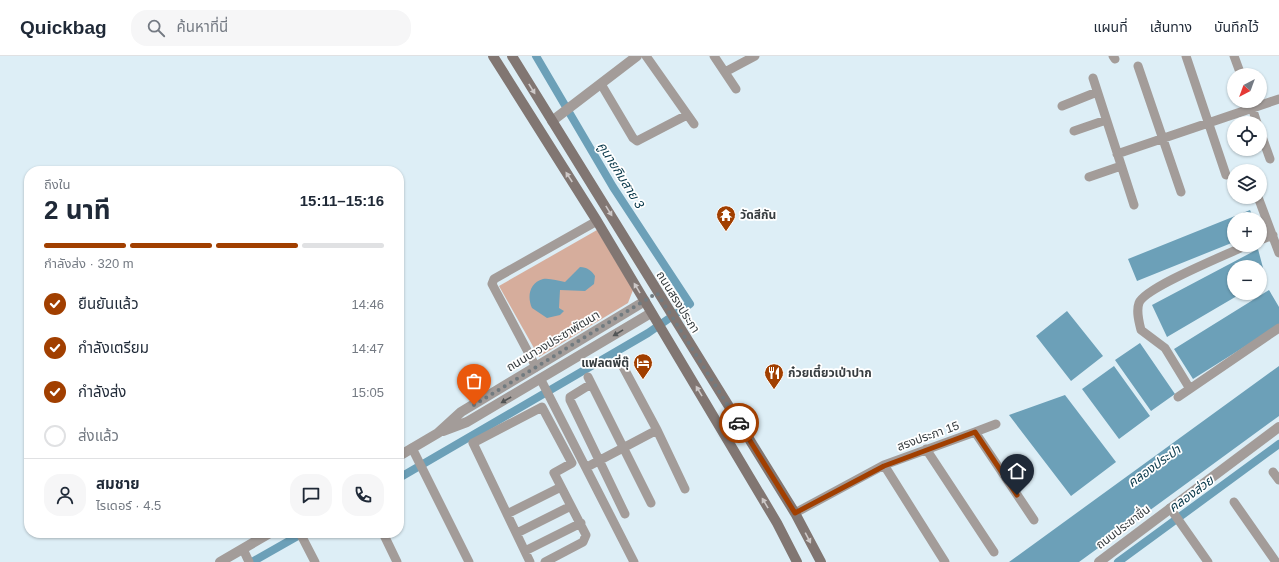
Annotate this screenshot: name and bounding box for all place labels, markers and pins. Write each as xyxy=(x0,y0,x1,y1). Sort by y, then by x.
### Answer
temple icon: วัดสีกัน xyxy=(715,204,737,232)
place label: วัดสีกัน xyxy=(740,208,776,222)
hotel icon: แฟลตพี่ตุ๊ xyxy=(632,352,654,380)
place label: แฟลตพี่ตุ๊ xyxy=(581,354,629,370)
restaurant icon: ก๋วยเตี๋ยวเป่าปาก xyxy=(763,362,785,390)
pin xyxy=(457,364,491,405)
place label: ก๋วยเตี๋ยวเป่าปาก xyxy=(788,364,872,380)
pin xyxy=(1000,454,1034,495)

